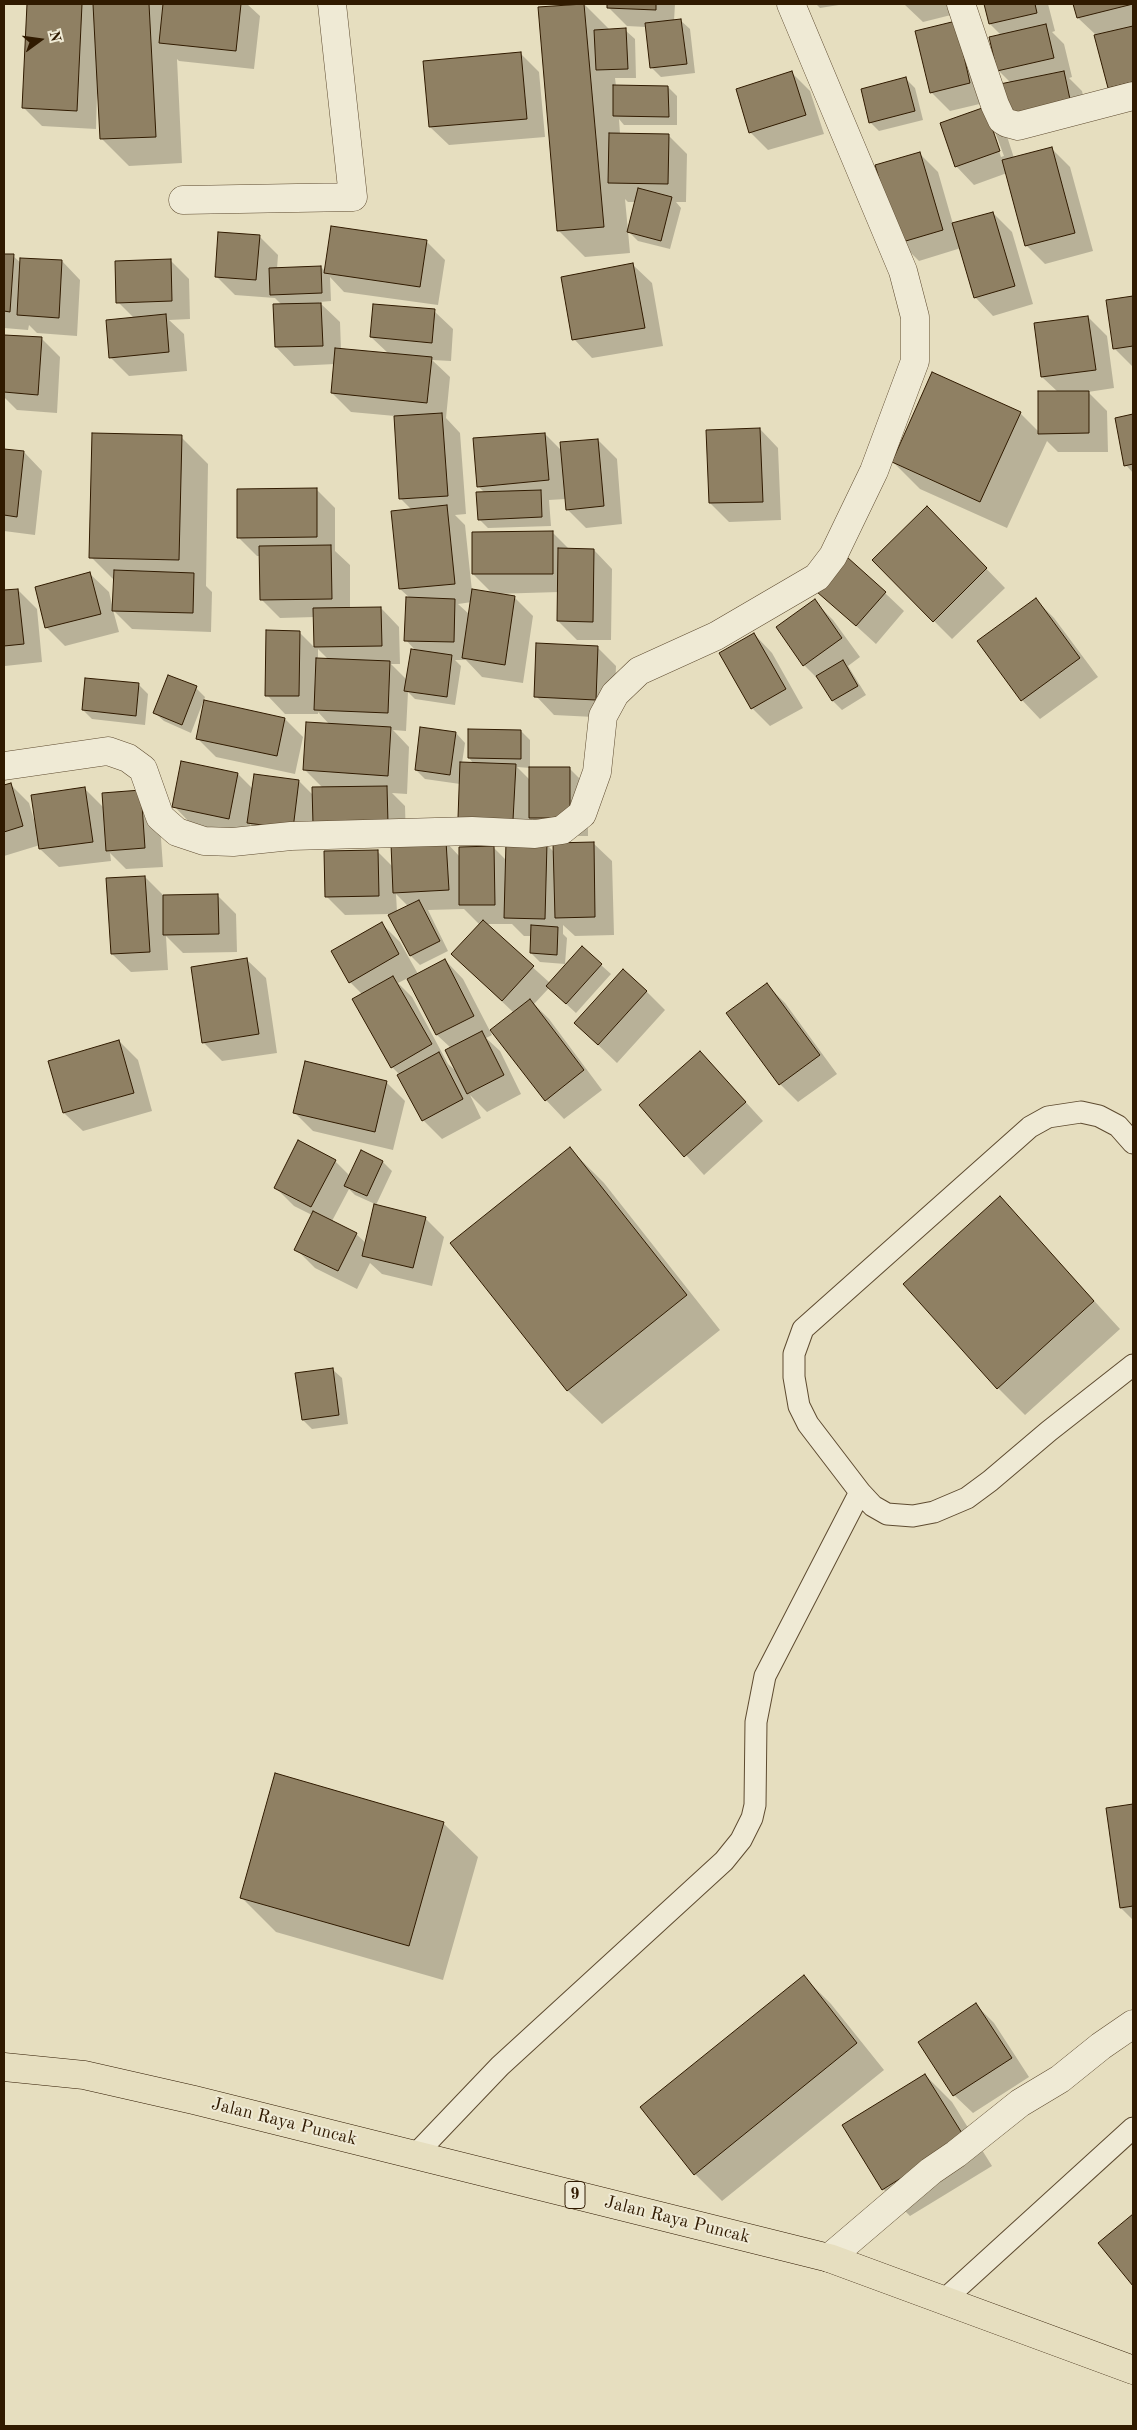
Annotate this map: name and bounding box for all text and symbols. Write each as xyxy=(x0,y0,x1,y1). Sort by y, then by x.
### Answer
north arrow xyxy=(15,15,65,65)
text: N xyxy=(46,29,63,43)
street label: Jalan Raya Puncak xyxy=(209,2093,359,2151)
road number: 9 xyxy=(565,2182,585,2208)
street label: Jalan Raya Puncak xyxy=(602,2191,752,2249)

